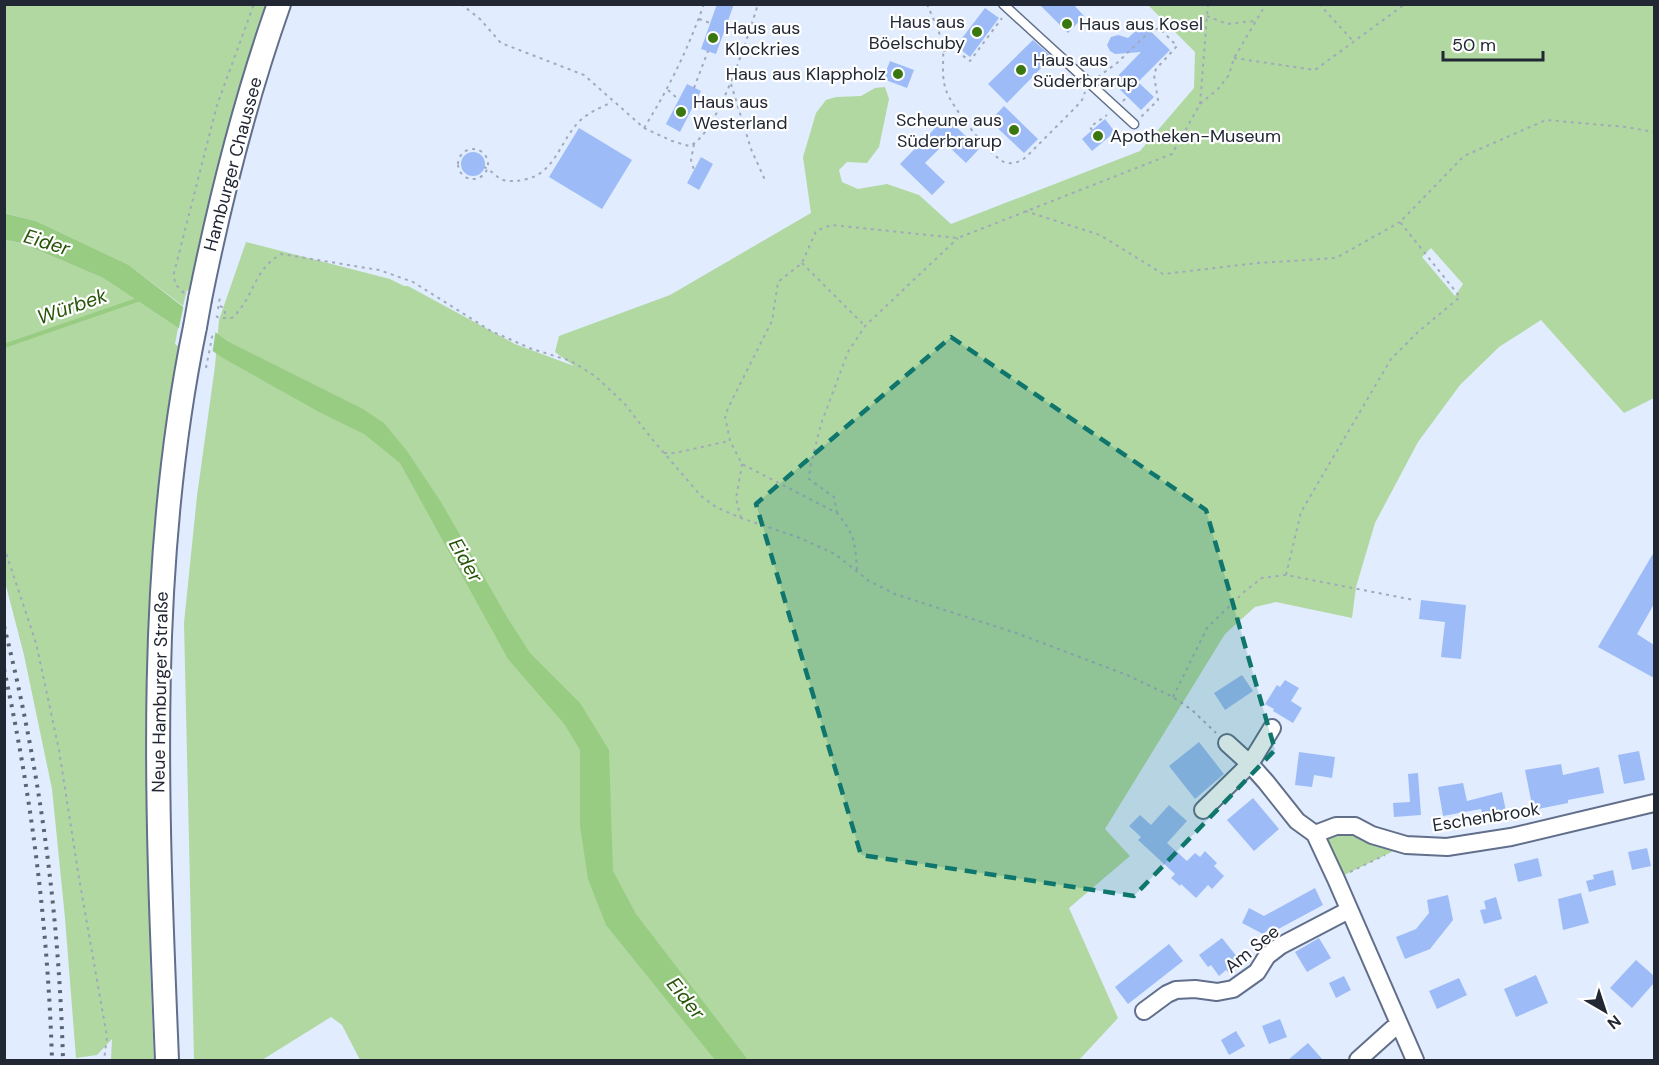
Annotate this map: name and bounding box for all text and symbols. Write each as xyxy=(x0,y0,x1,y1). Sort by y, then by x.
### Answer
place label: Haus aus Böelschuby xyxy=(869,10,965,55)
place label: Haus aus Kosel xyxy=(1079,12,1203,36)
place label: Haus aus Klockries xyxy=(725,16,800,61)
marker: Haus aus Kosel xyxy=(1060,17,1074,31)
scale bar xyxy=(1443,24,1544,62)
marker: Haus aus Böelschuby xyxy=(970,25,984,39)
marker: Haus aus Klockries xyxy=(706,31,720,45)
text: 50 m xyxy=(1452,33,1496,57)
place label: Haus aus Süderbrarup xyxy=(1033,48,1138,93)
place label: Haus aus Klappholz xyxy=(726,62,886,86)
marker: Haus aus Süderbrarup xyxy=(1014,63,1028,77)
marker: Haus aus Klappholz xyxy=(891,67,905,81)
street label: Hamburger Chaussee xyxy=(198,74,268,254)
place label: Haus aus Westerland xyxy=(693,90,787,135)
marker: Haus aus Westerland xyxy=(674,105,688,119)
place label: Scheune aus Süderbrarup xyxy=(896,108,1002,153)
marker: Scheune aus Süderbrarup xyxy=(1007,123,1021,137)
place label: Apotheken-Museum xyxy=(1110,124,1281,148)
marker: Apotheken-Museum xyxy=(1091,129,1105,143)
water label: Eider xyxy=(21,223,74,261)
water label: Würbek xyxy=(34,282,111,330)
water label: Eider xyxy=(443,533,489,587)
street label: Neue Hamburger Straße xyxy=(146,591,174,793)
street label: Eschenbrook xyxy=(1431,797,1541,837)
street label: Am See xyxy=(1220,920,1284,978)
water label: Eider xyxy=(661,972,711,1025)
north arrow xyxy=(1575,981,1635,1041)
text: N xyxy=(1603,1010,1625,1034)

